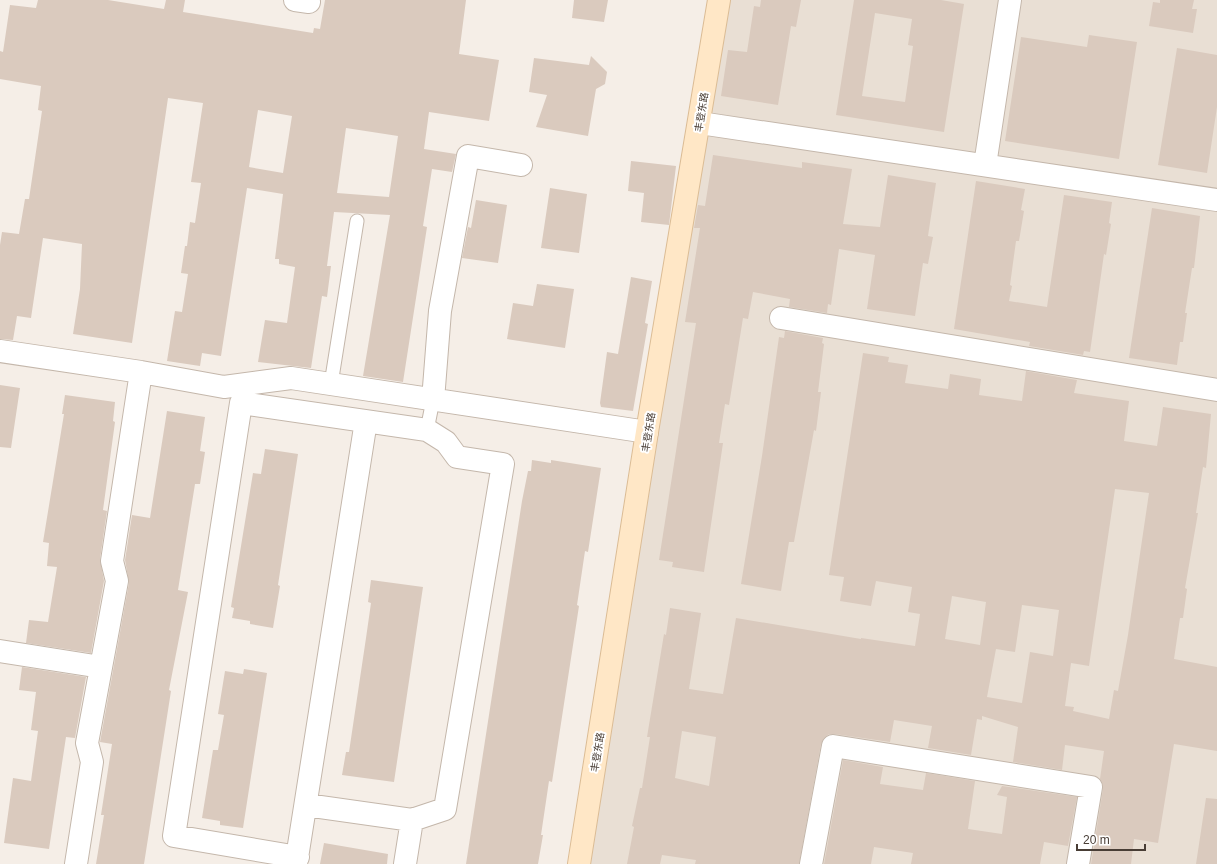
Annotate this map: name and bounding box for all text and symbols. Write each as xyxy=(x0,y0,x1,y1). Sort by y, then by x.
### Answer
street label: 丰登东路 xyxy=(693,91,710,133)
street label: 丰登东路 xyxy=(640,411,657,453)
street label: 丰登东路 xyxy=(589,731,606,773)
scale bar xyxy=(1077,826,1145,852)
text: 20 m xyxy=(1083,833,1110,847)

